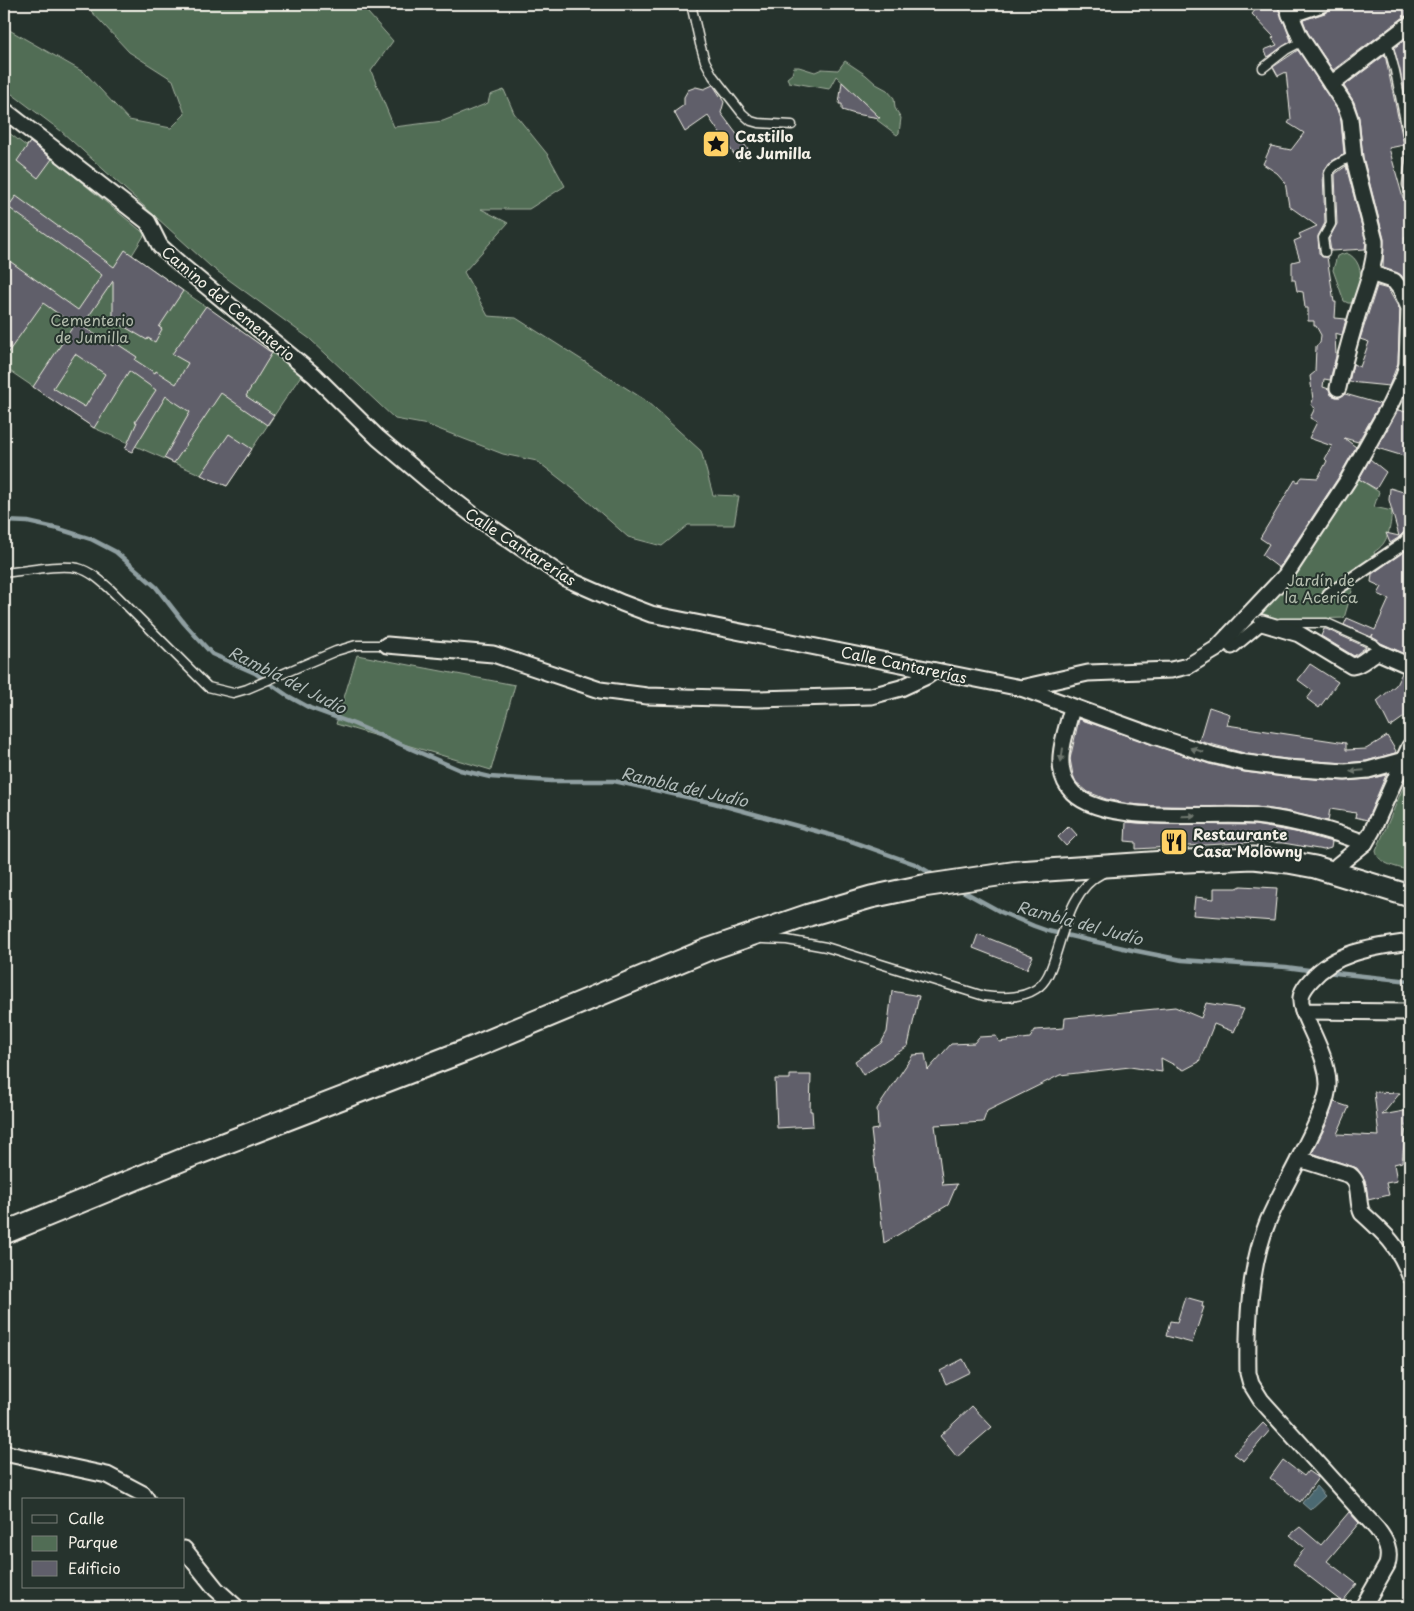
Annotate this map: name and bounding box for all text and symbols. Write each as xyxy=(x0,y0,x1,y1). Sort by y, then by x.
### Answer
place label: Castillo de Jumilla xyxy=(735,124,811,164)
place icon: Castillo de Jumilla xyxy=(701,129,731,159)
street label: Camino del Cementerio xyxy=(157,240,301,366)
park label: Cementerio de Jumilla xyxy=(50,308,134,348)
street label: Calle Cantarerías xyxy=(461,501,581,591)
park label: Jardín de la Acerica xyxy=(1284,568,1358,608)
water label: Rambla del Judío xyxy=(225,639,352,719)
street label: Calle Cantarerías xyxy=(839,639,969,689)
one-way arrow xyxy=(1189,745,1204,753)
one-way arrow xyxy=(1057,748,1065,764)
water label: Rambla del Judío xyxy=(619,760,752,812)
one-way arrow xyxy=(1348,768,1364,776)
one-way arrow xyxy=(1182,812,1198,820)
place label: Restaurante Casa Molowny xyxy=(1193,822,1303,862)
restaurant icon: Restaurante Casa Molowny xyxy=(1159,827,1189,857)
water label: Rambla del Judío xyxy=(1014,894,1146,951)
legend xyxy=(22,1498,185,1588)
text: Calle xyxy=(68,1506,105,1529)
text: Parque xyxy=(68,1530,118,1553)
text: Edificio xyxy=(68,1556,121,1579)

